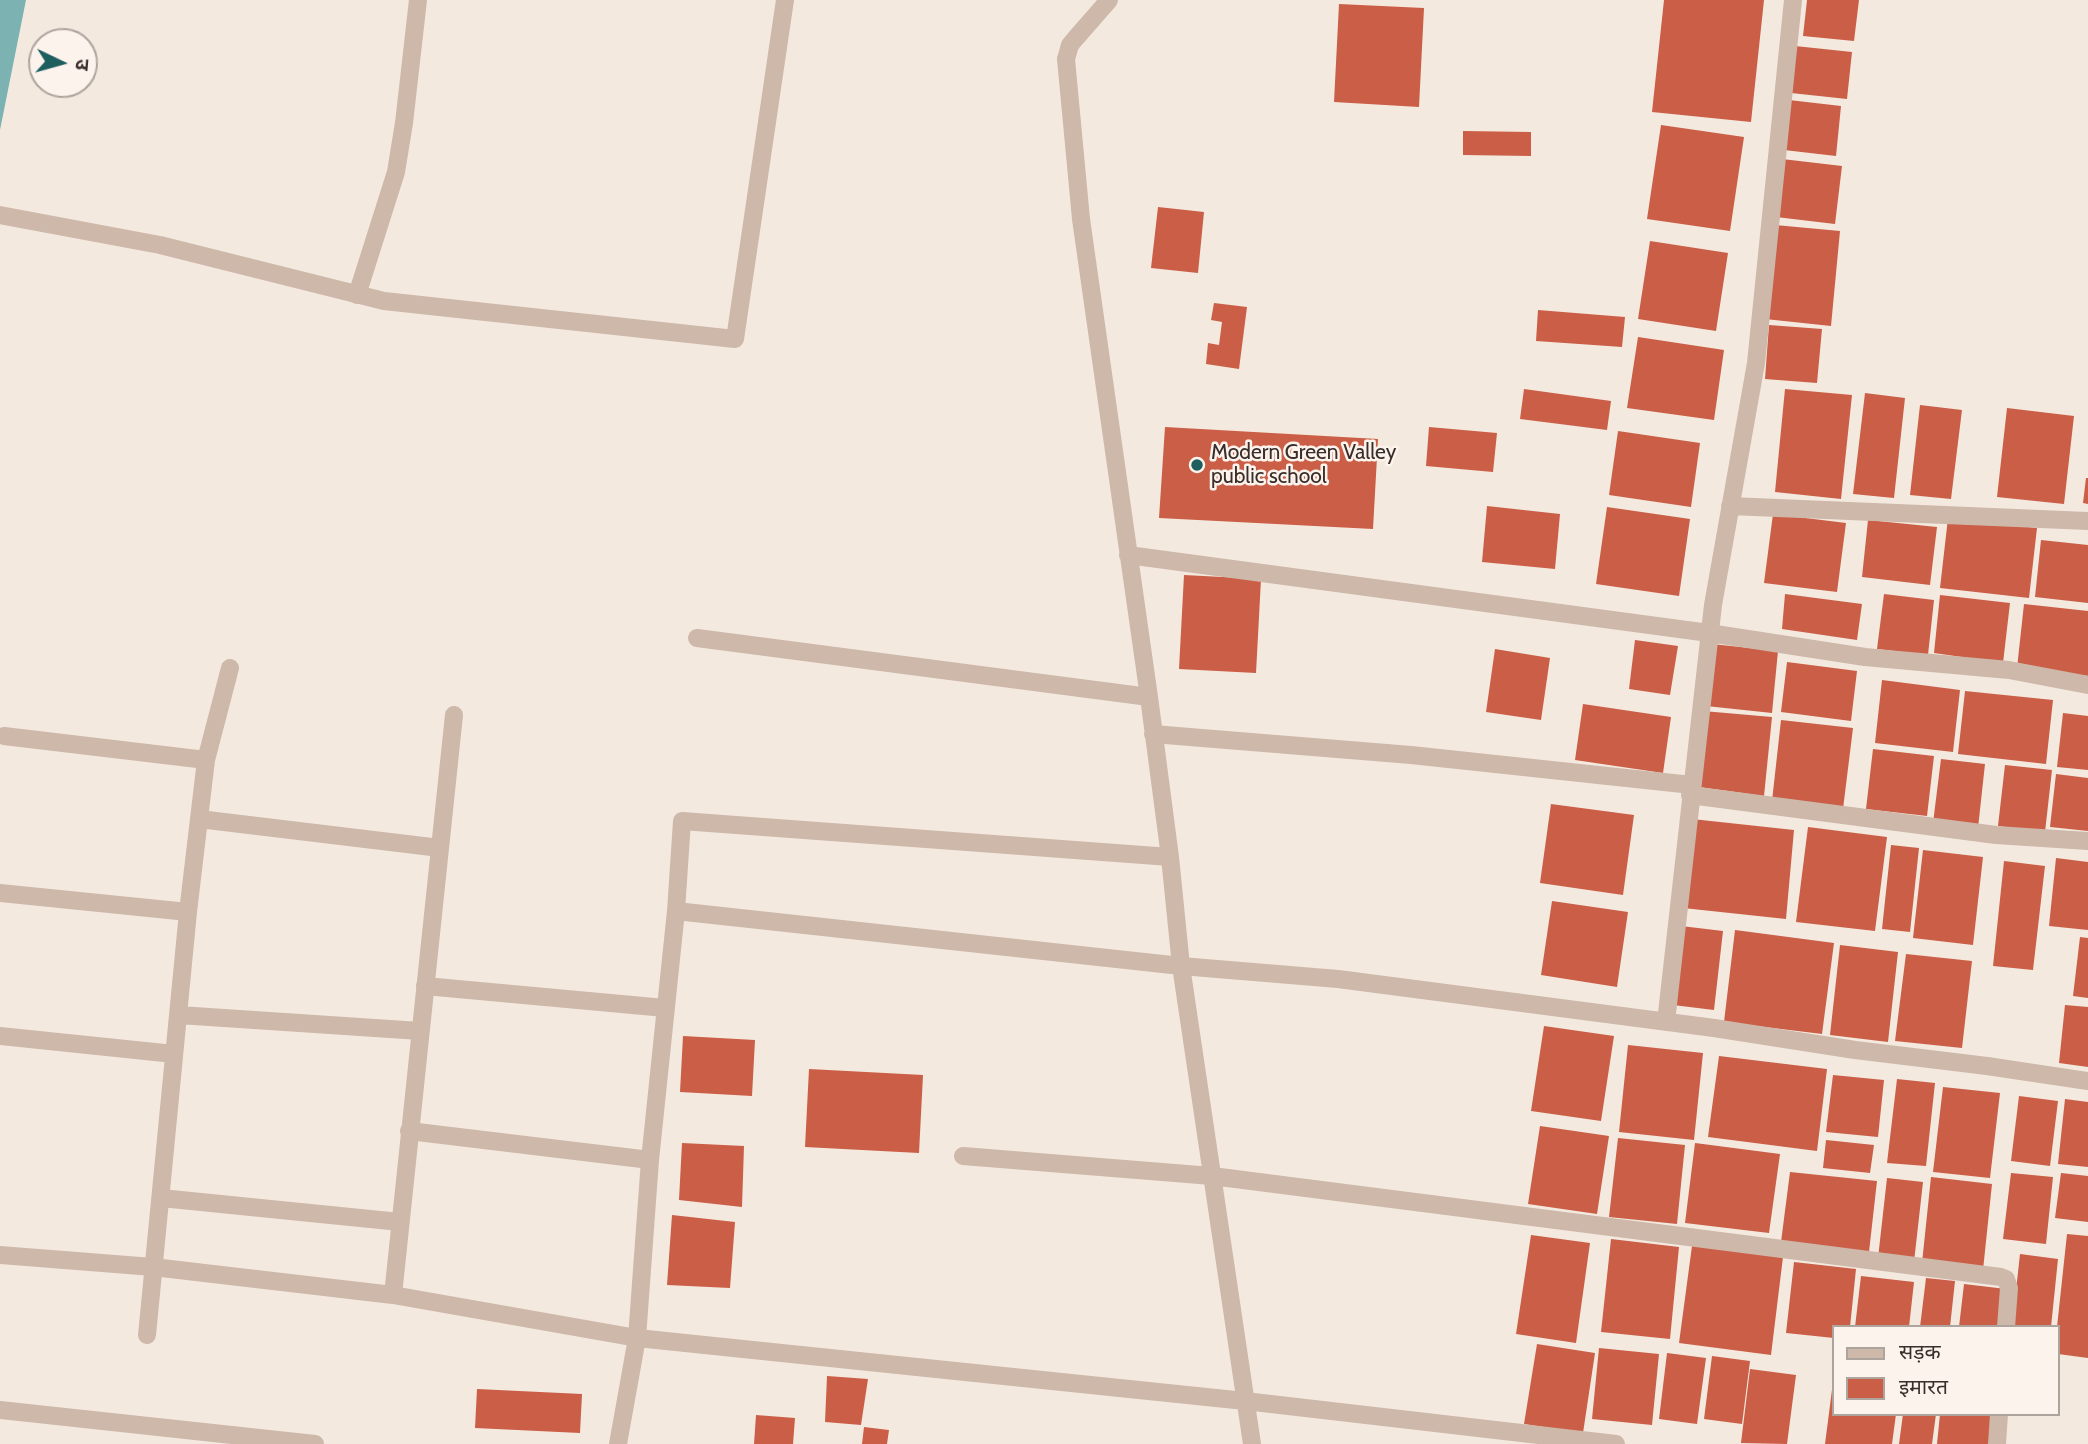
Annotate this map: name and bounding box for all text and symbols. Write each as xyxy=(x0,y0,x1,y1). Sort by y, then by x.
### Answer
north arrow xyxy=(28,28,98,98)
text: उ xyxy=(70,58,94,71)
place label: Modern Green Valley public school xyxy=(1211,440,1396,490)
marker: Modern Green Valley public school xyxy=(1189,457,1205,473)
legend xyxy=(1832,1325,2060,1416)
text: सड़क xyxy=(1899,1339,1941,1364)
text: इमारत xyxy=(1899,1374,1948,1399)

